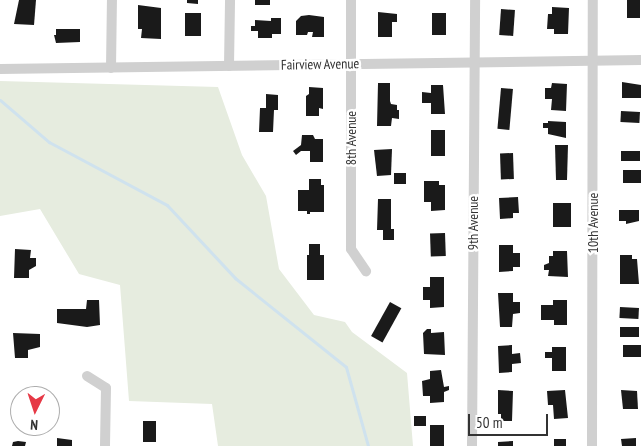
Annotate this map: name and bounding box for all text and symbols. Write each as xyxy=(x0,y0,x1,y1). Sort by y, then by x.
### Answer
street label: Fairview Avenue xyxy=(280,55,360,73)
street label: 8th Avenue xyxy=(343,111,359,165)
street label: 10th Avenue xyxy=(585,193,601,253)
street label: 9th Avenue xyxy=(465,196,481,250)
north arrow xyxy=(10,386,60,436)
scale bar xyxy=(471,404,551,436)
text: 50 m xyxy=(476,413,502,432)
text: N xyxy=(30,416,38,434)

